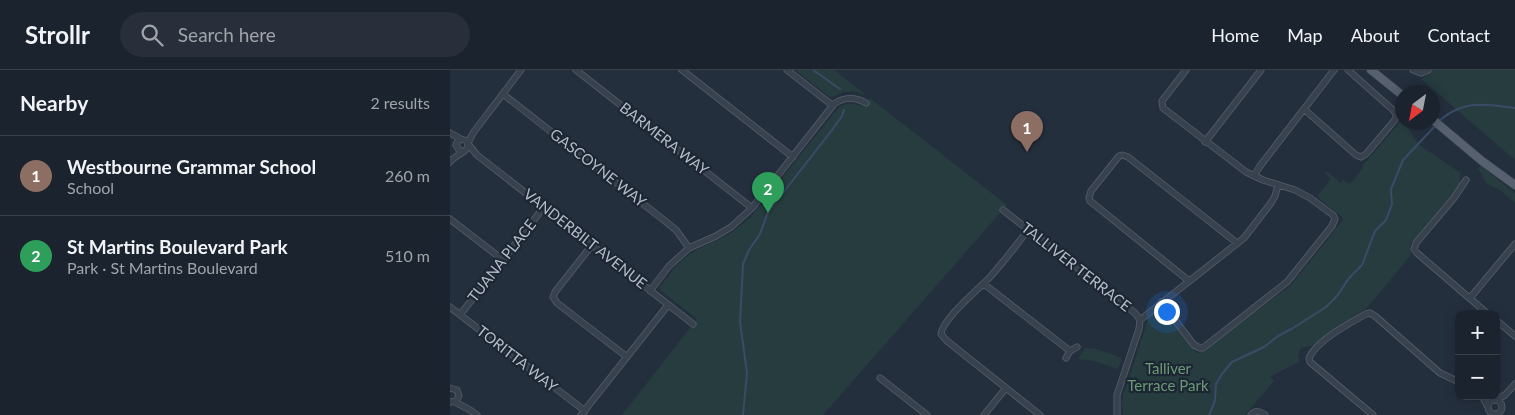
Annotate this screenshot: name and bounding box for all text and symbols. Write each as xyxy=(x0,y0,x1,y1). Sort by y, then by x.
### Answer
search box xyxy=(120,12,470,57)
text: Strollr xyxy=(25,20,90,49)
icon: search xyxy=(138,21,166,49)
text: Search here xyxy=(178,23,276,46)
text: Home xyxy=(1211,24,1259,46)
text: Map xyxy=(1287,24,1323,46)
text: About xyxy=(1351,24,1400,46)
text: Contact xyxy=(1428,24,1490,46)
north arrow xyxy=(1395,85,1440,130)
text: Nearby xyxy=(20,90,88,115)
text: 2 results xyxy=(370,93,430,112)
street label: BARMERA WAY xyxy=(617,98,713,179)
pin: 1 xyxy=(1011,111,1043,152)
street label: GASCOYNE WAY xyxy=(547,124,651,211)
text: Westbourne Grammar School xyxy=(67,155,316,178)
text: 1 xyxy=(31,166,41,185)
text: 260 m xyxy=(385,166,430,185)
pin: 2 xyxy=(752,172,784,213)
text: School xyxy=(67,178,114,197)
street label: VANDERBILT AVENUE xyxy=(520,184,651,292)
street label: TUANA PLACE xyxy=(463,215,539,305)
street label: TALLIVER TERRACE xyxy=(1018,218,1135,315)
text: St Martins Boulevard Park xyxy=(67,235,288,258)
text: 2 xyxy=(31,246,41,265)
text: 510 m xyxy=(385,246,430,265)
text: Park · St Martins Boulevard xyxy=(67,258,258,277)
your location xyxy=(1154,299,1180,325)
map controls xyxy=(1455,310,1500,400)
button: + xyxy=(1455,310,1500,355)
street label: TORITTA WAY xyxy=(474,321,562,396)
button: − xyxy=(1455,355,1500,400)
park label: Talliver Terrace Park xyxy=(1127,359,1209,394)

